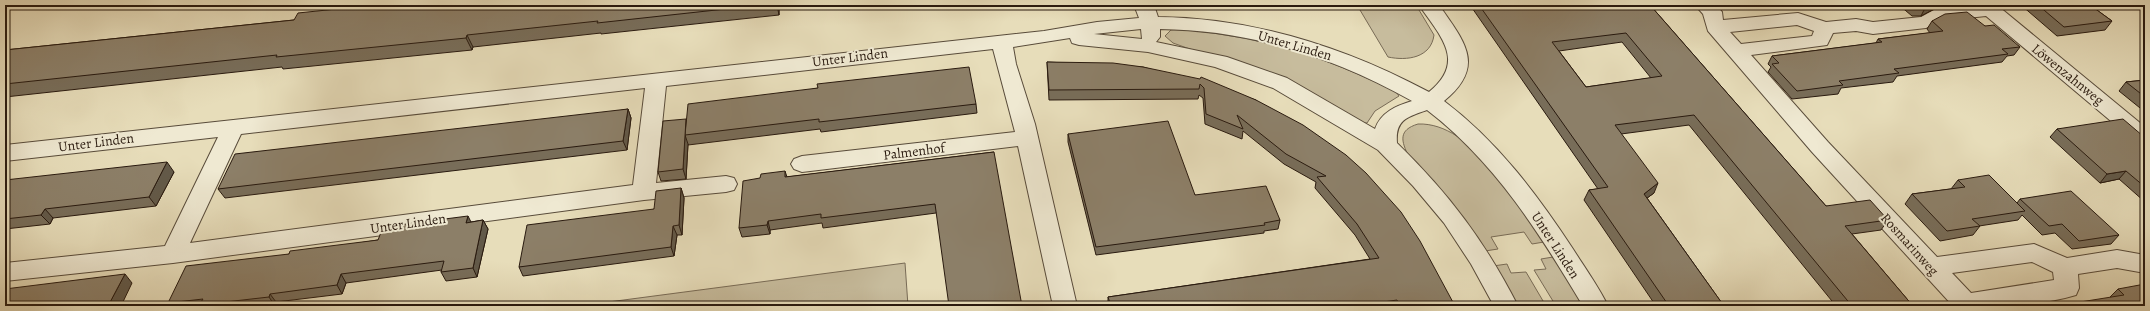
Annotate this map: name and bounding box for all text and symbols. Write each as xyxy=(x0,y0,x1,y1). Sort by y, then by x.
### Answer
street label: Unter Linden xyxy=(1256,26,1334,65)
street label: Löwenzahnweg xyxy=(2027,39,2108,109)
street label: Unter Linden xyxy=(811,43,889,72)
street label: Unter Linden xyxy=(57,128,135,157)
street label: Palmenhof xyxy=(882,138,948,165)
street label: Unter Linden xyxy=(1527,208,1584,283)
street label: Unter Linden xyxy=(369,209,447,238)
street label: Rosmarinweg xyxy=(1876,209,1943,280)

